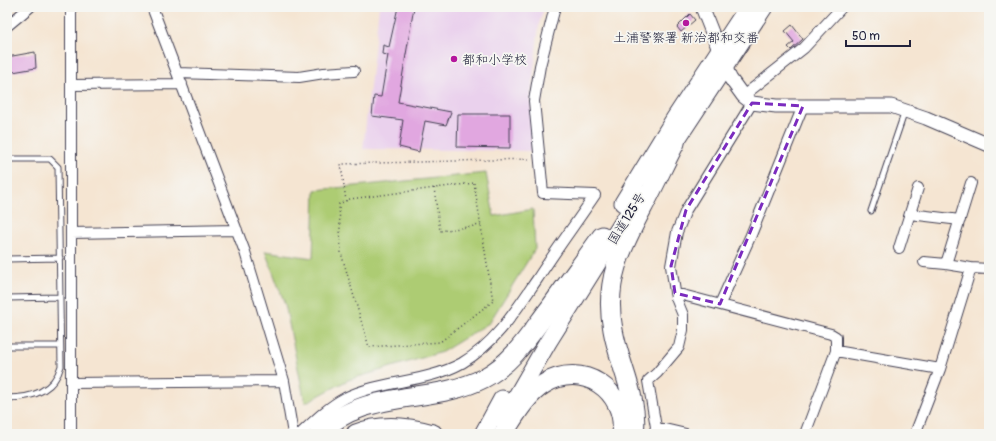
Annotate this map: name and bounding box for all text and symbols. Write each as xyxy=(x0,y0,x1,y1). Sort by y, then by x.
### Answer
marker: 土浦警察署 新治都和交番 xyxy=(681,18,691,28)
scale bar xyxy=(846,22,910,48)
text: 50 m xyxy=(852,29,880,44)
place label: 土浦警察署 新治都和交番 xyxy=(613,30,759,46)
place label: 都和小学校 xyxy=(462,52,527,68)
marker: 都和小学校 xyxy=(449,54,459,64)
street label: 国道125号 xyxy=(605,190,649,248)

